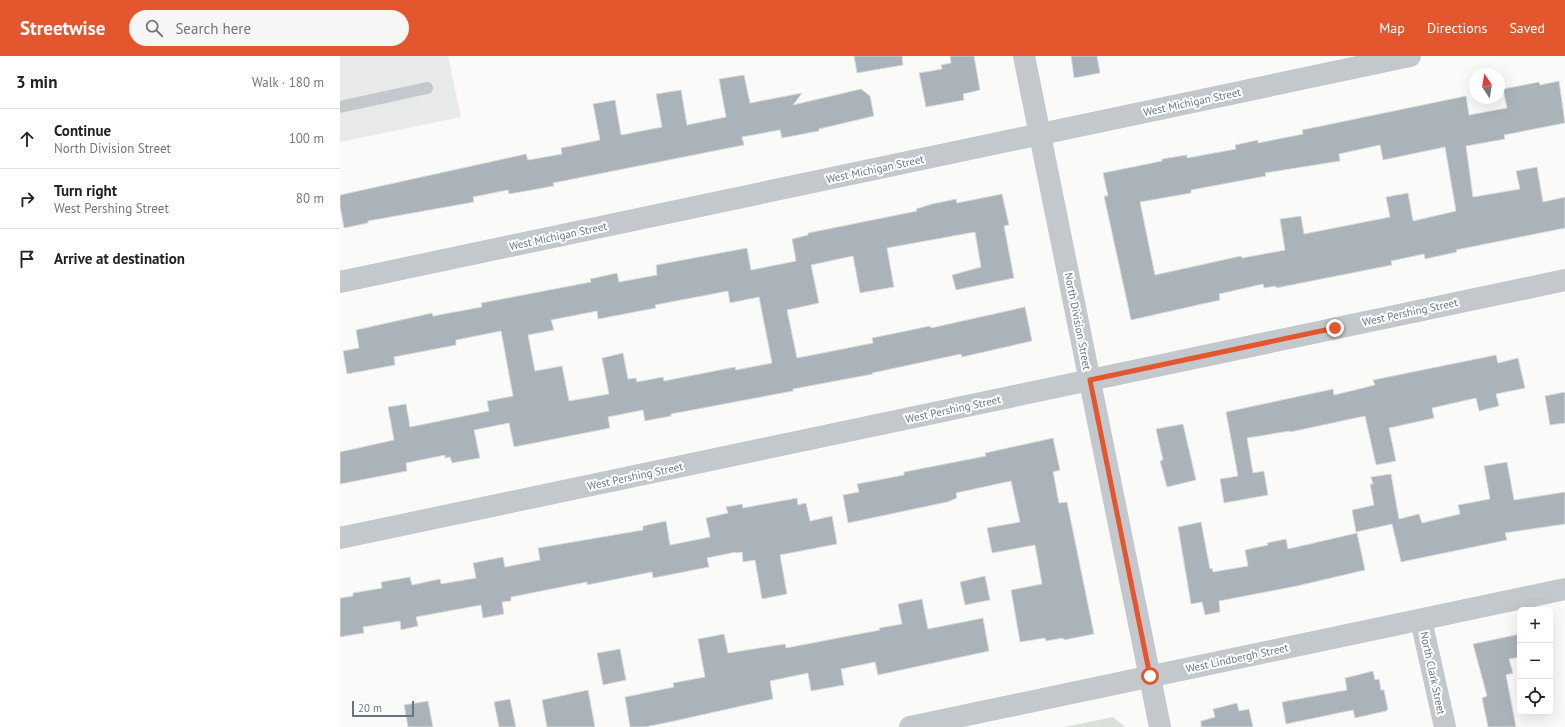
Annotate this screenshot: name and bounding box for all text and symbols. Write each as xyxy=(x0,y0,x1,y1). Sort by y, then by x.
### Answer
search box xyxy=(129,10,409,46)
text: Streetwise xyxy=(20,16,105,40)
icon: search xyxy=(143,17,165,39)
text: Search here xyxy=(175,19,251,38)
text: Map xyxy=(1379,19,1405,37)
text: Directions xyxy=(1427,19,1487,37)
text: Saved xyxy=(1509,19,1545,37)
north arrow xyxy=(1469,68,1505,104)
text: 3 min xyxy=(16,71,57,93)
text: Walk · 180 m xyxy=(252,74,324,91)
street label: West Michigan Street xyxy=(1142,85,1242,119)
text: Continue xyxy=(54,121,111,140)
icon: ahead xyxy=(16,128,38,150)
text: 100 m xyxy=(289,130,324,147)
text: North Division Street xyxy=(54,140,171,157)
street label: West Michigan Street xyxy=(825,152,925,186)
text: Turn right xyxy=(54,181,117,200)
icon: right xyxy=(16,188,38,210)
text: 80 m xyxy=(296,190,324,207)
text: West Pershing Street xyxy=(54,200,169,217)
street label: West Michigan Street xyxy=(508,219,608,253)
icon: arrive xyxy=(16,248,38,270)
text: Arrive at destination xyxy=(54,249,185,268)
street label: North Division Street xyxy=(1062,271,1094,371)
street label: West Pershing Street xyxy=(1361,295,1459,329)
route end xyxy=(1326,319,1344,337)
street label: West Pershing Street xyxy=(904,392,1002,426)
street label: West Pershing Street xyxy=(586,459,684,493)
map controls xyxy=(1517,607,1553,715)
button: + xyxy=(1517,607,1553,643)
street label: North Clark Street xyxy=(1417,630,1449,716)
street label: West Lindbergh Street xyxy=(1185,640,1290,676)
button: − xyxy=(1517,643,1553,679)
route start xyxy=(1141,667,1159,685)
button: locate xyxy=(1517,679,1553,715)
scale bar xyxy=(352,699,414,718)
text: 20 m xyxy=(358,701,382,715)

